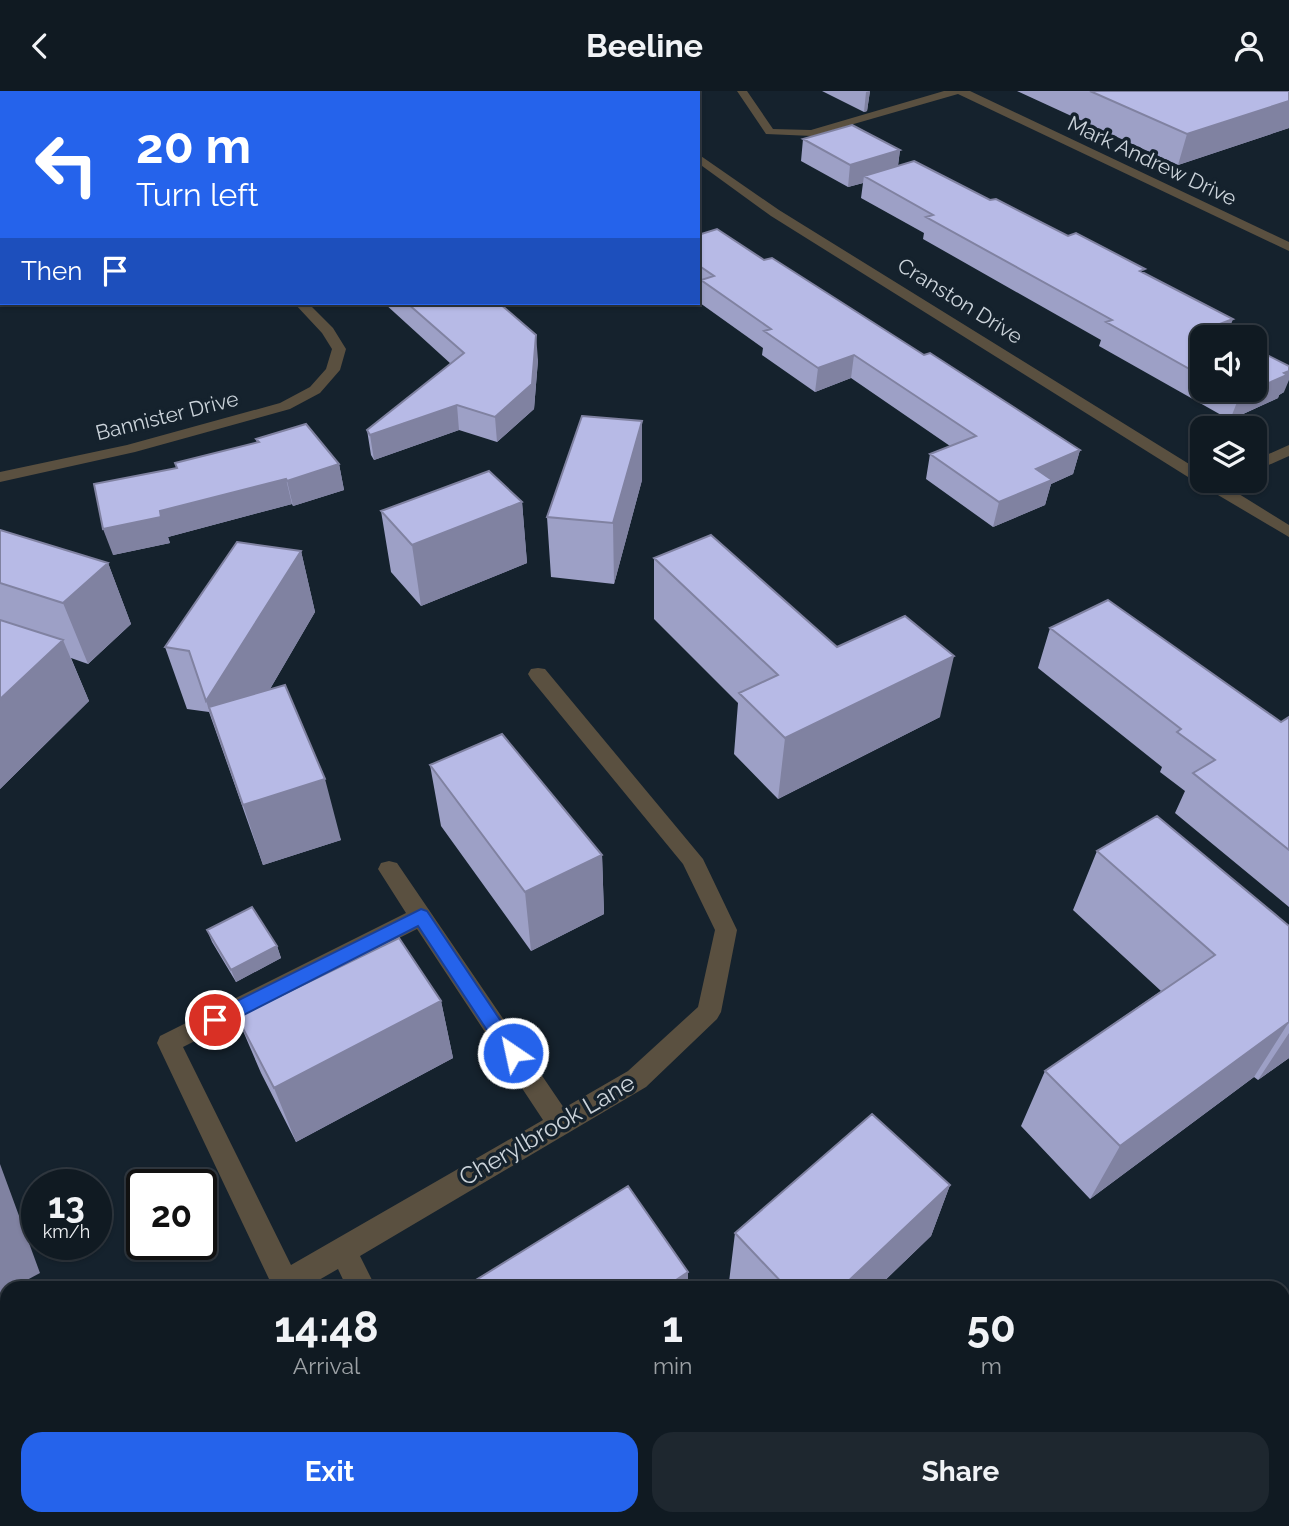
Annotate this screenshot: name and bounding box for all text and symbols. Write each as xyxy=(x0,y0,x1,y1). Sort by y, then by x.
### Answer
icon: back xyxy=(21,27,59,65)
text: Beeline xyxy=(586,27,703,64)
icon: person xyxy=(1230,27,1268,65)
street label: Mark Andrew Drive xyxy=(1064,110,1241,211)
text: 20 m xyxy=(136,117,251,174)
icon: left xyxy=(21,119,112,210)
text: Turn left xyxy=(136,176,258,213)
icon: arrive xyxy=(96,252,134,290)
street label: Cranston Drive xyxy=(893,252,1027,349)
text: Then xyxy=(21,256,82,286)
map controls xyxy=(1190,325,1267,493)
button: sound xyxy=(1190,325,1267,402)
street label: Bannister Drive xyxy=(93,386,241,445)
button: layers xyxy=(1190,416,1267,493)
pin xyxy=(185,990,245,1050)
icon: arrive xyxy=(196,1001,234,1039)
position arrow xyxy=(476,1016,550,1090)
street label: Cherylbrook Lane xyxy=(454,1068,640,1192)
speed limit sign: 20 xyxy=(126,1169,217,1260)
text: 13 xyxy=(48,1185,85,1226)
text: km/h xyxy=(43,1221,90,1242)
text: 14:48 xyxy=(274,1303,379,1352)
text: 1 xyxy=(662,1303,683,1352)
text: 50 xyxy=(967,1303,1016,1352)
text: Arrival xyxy=(293,1352,360,1379)
text: min xyxy=(653,1352,692,1379)
text: m xyxy=(981,1352,1002,1379)
button: Exit xyxy=(21,1432,638,1512)
button: Share xyxy=(652,1432,1269,1512)

